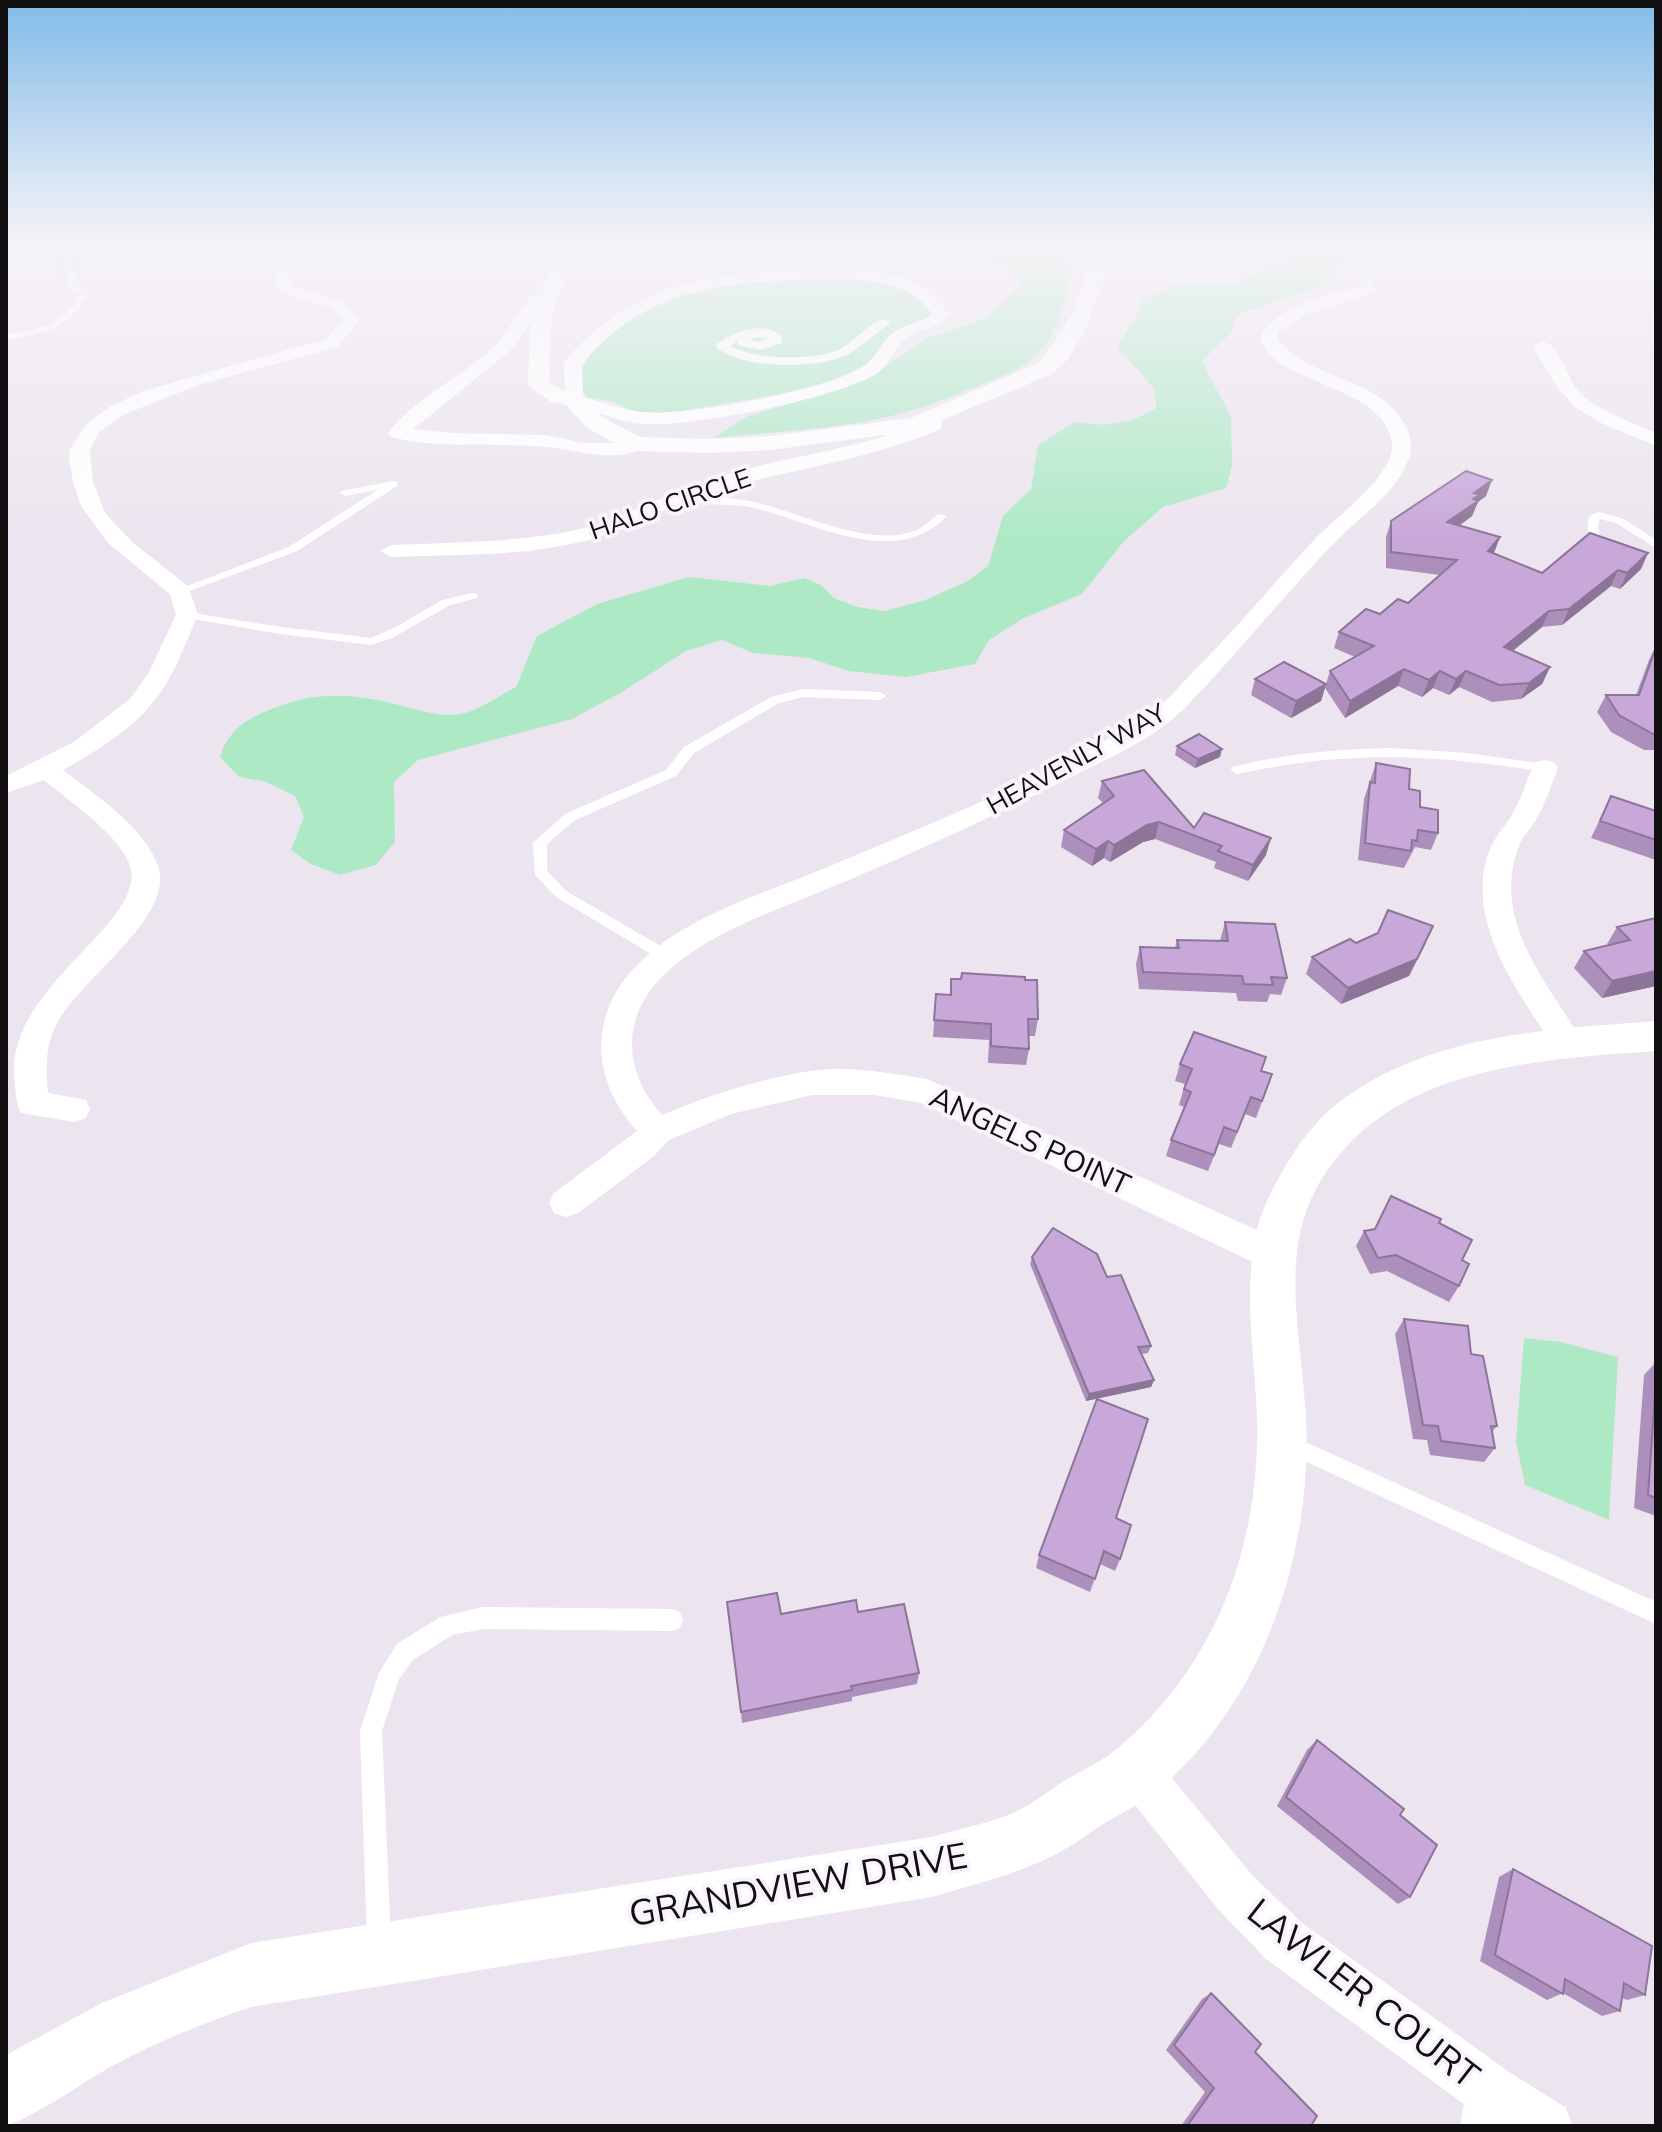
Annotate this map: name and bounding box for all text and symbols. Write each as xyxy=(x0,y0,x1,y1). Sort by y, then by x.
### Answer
street label: HALO CIRCLE xyxy=(585,460,755,547)
street label: HEAVENLY WAY xyxy=(980,695,1172,821)
street label: ANGELS POINT xyxy=(924,1077,1137,1203)
street label: GRANDVIEW DRIVE xyxy=(625,1832,971,1935)
street label: LAWLER COURT xyxy=(1239,1888,1490,2097)

